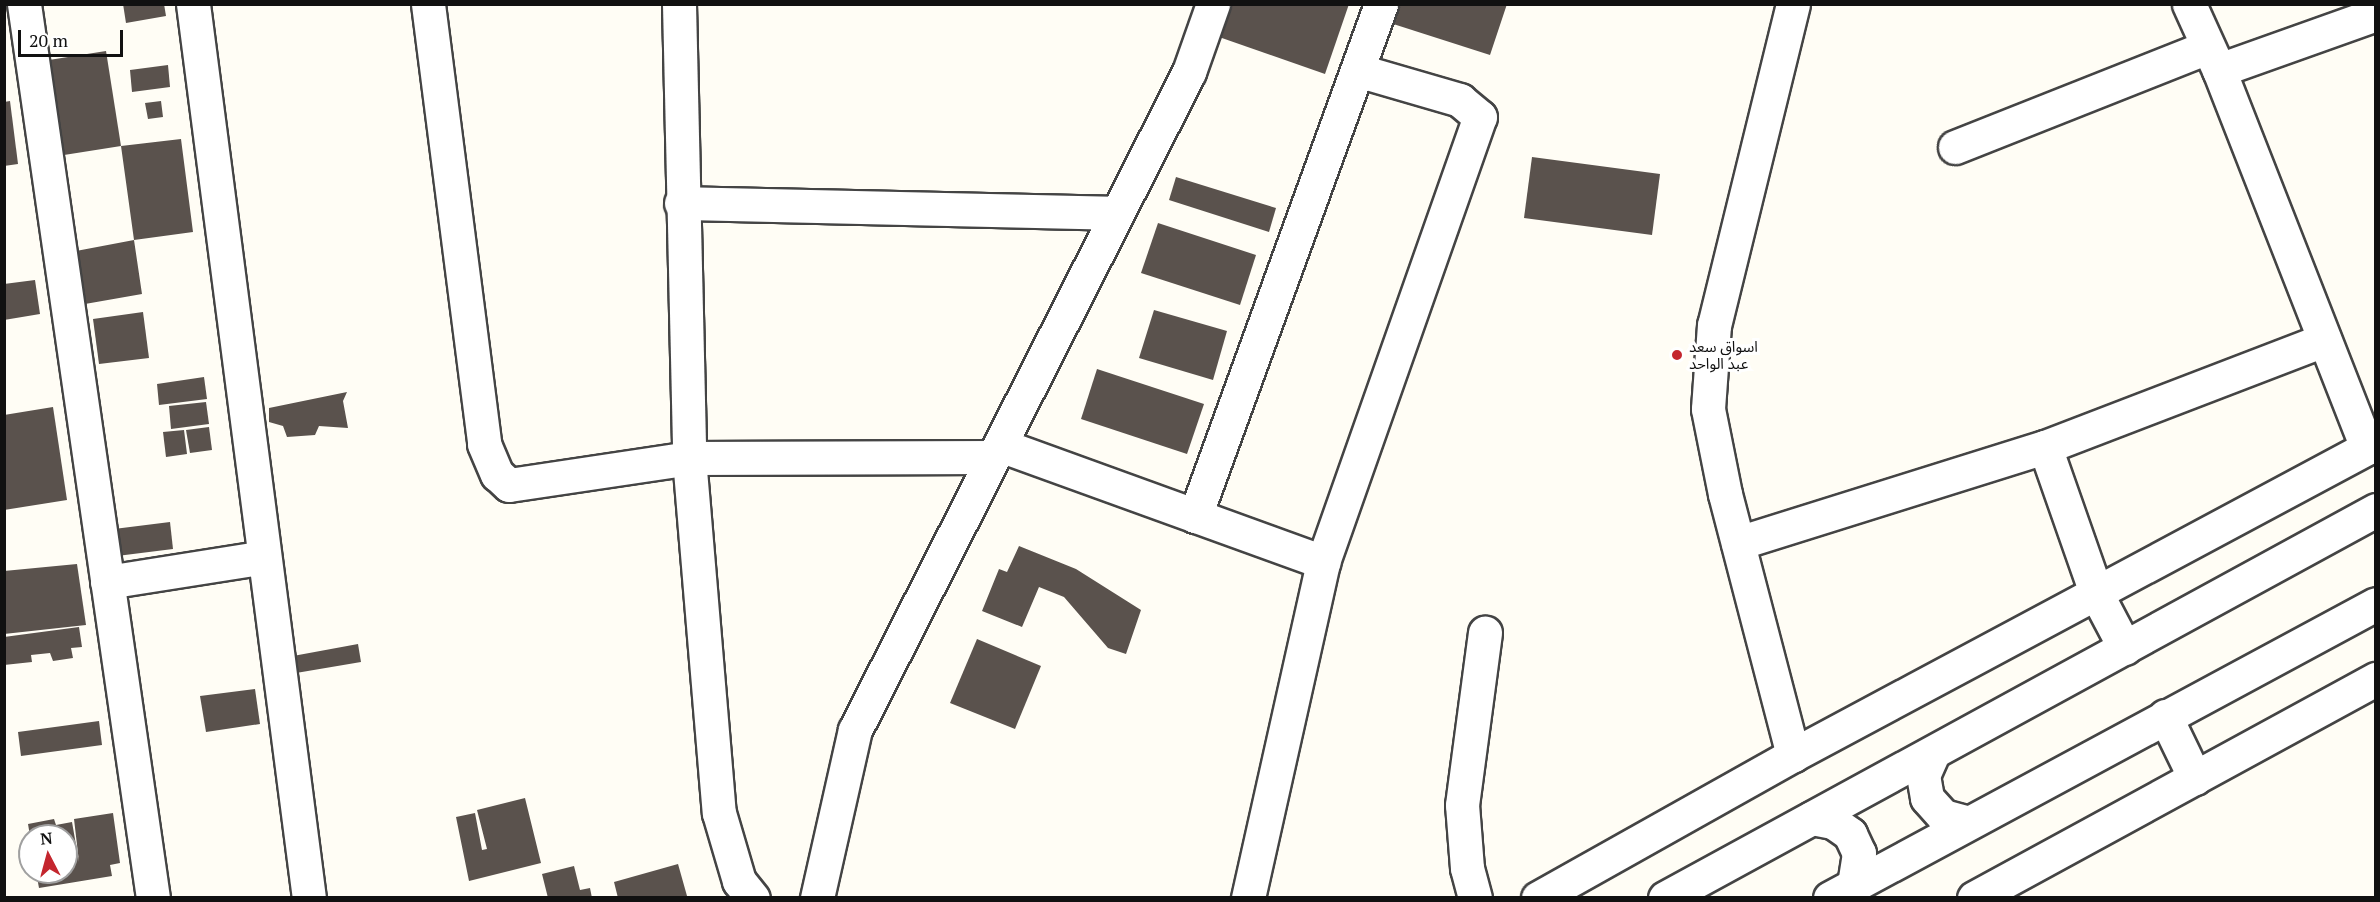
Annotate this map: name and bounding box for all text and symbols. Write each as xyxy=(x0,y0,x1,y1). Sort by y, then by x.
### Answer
scale bar xyxy=(21,18,126,56)
text: 20 m xyxy=(29,28,68,52)
place label: اسواق سعد عبد الواحد xyxy=(1689,337,1758,372)
marker: اسواق سعد عبد الواحد xyxy=(1670,348,1684,362)
north arrow xyxy=(18,824,78,884)
text: N xyxy=(39,827,54,850)

